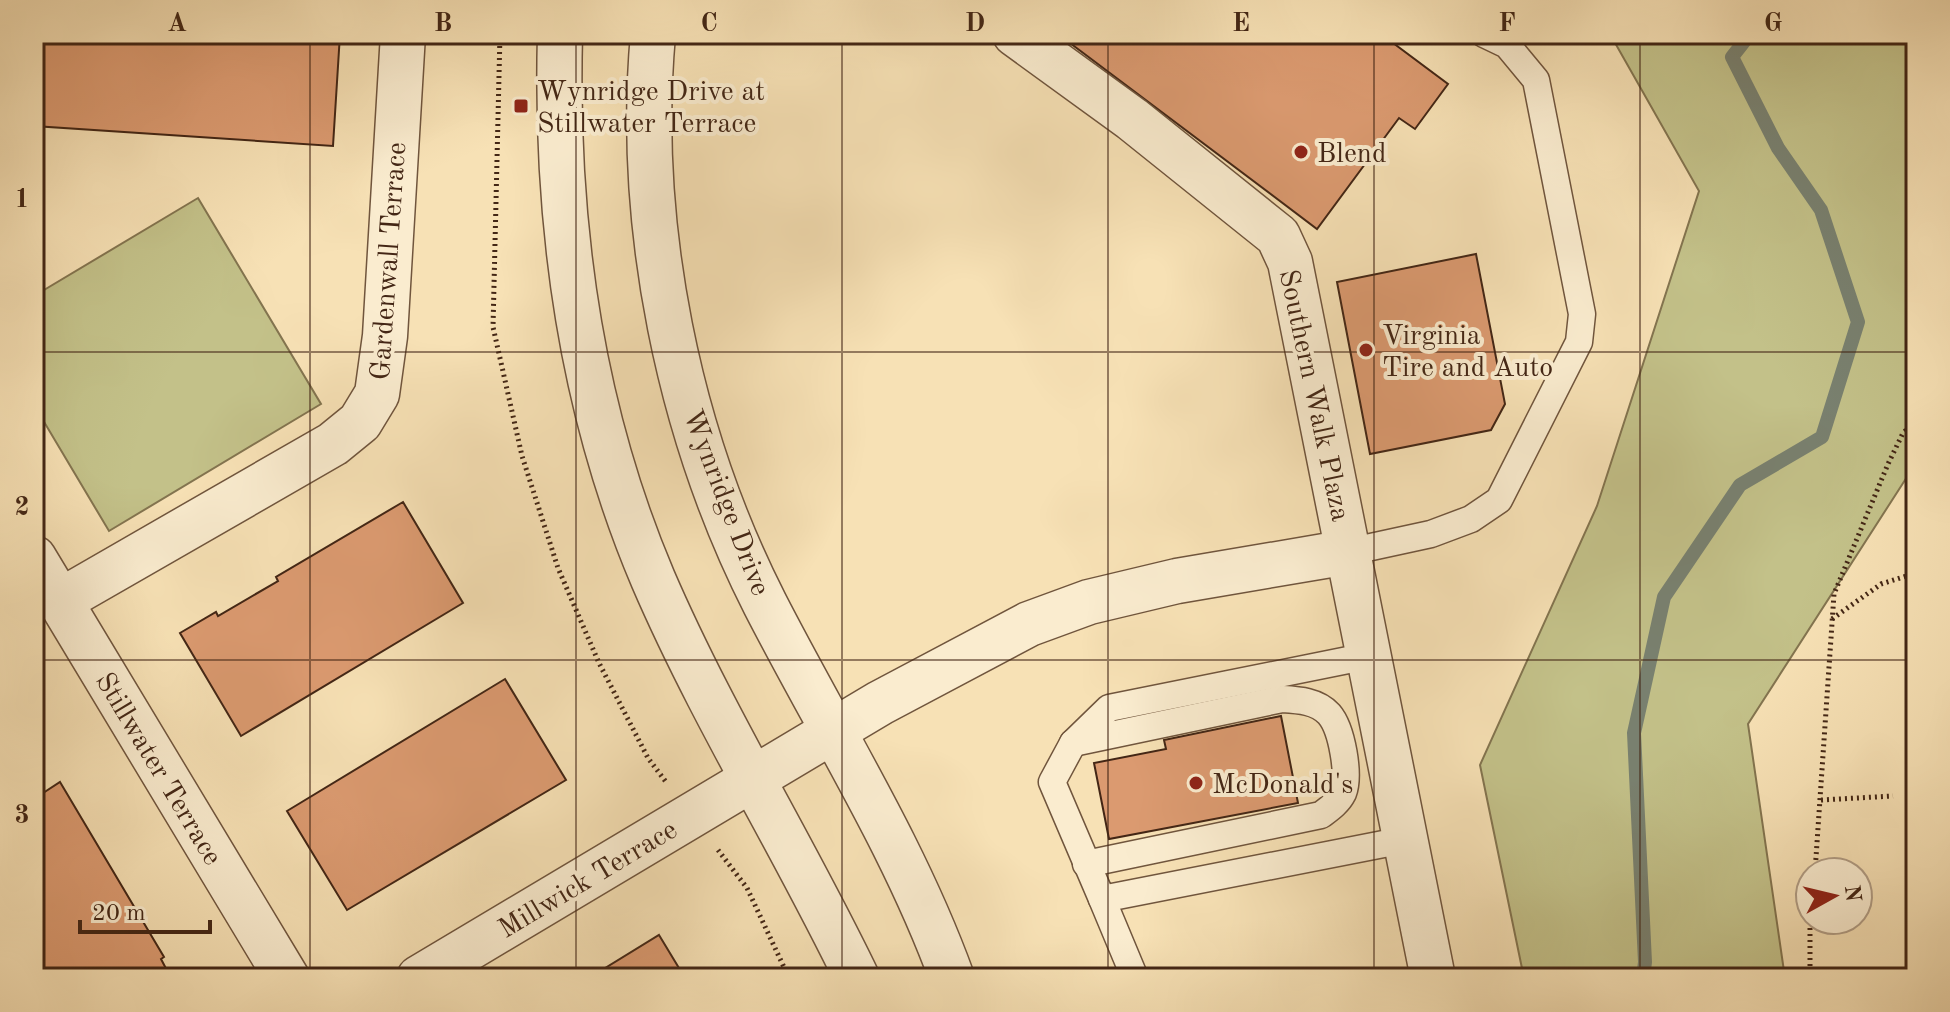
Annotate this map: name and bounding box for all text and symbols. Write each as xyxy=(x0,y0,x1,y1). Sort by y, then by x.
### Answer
text: A xyxy=(167,11,187,37)
text: B xyxy=(434,11,452,37)
text: C xyxy=(700,11,718,37)
text: D xyxy=(965,11,985,37)
text: E xyxy=(1232,11,1250,37)
text: F xyxy=(1498,11,1516,37)
text: G xyxy=(1764,11,1782,37)
place label: Wynridge Drive at Stillwater Terrace xyxy=(537,79,765,139)
marker: Wynridge Drive at Stillwater Terrace xyxy=(512,97,530,115)
street label: Gardenwall Terrace xyxy=(368,141,412,381)
place label: Blend xyxy=(1317,141,1387,169)
marker: Blend xyxy=(1292,143,1310,161)
text: 1 xyxy=(14,187,30,213)
street label: Southern Walk Plaza xyxy=(1273,267,1353,524)
place label: Virginia Tire and Auto xyxy=(1382,323,1553,383)
marker: Virginia Tire and Auto xyxy=(1357,341,1375,359)
street label: Wynridge Drive xyxy=(677,406,774,600)
text: 2 xyxy=(14,495,30,521)
street label: Stillwater Terrace xyxy=(89,668,226,871)
place label: McDonald's xyxy=(1212,772,1353,800)
marker: McDonald's xyxy=(1187,774,1205,792)
text: 3 xyxy=(14,803,30,829)
street label: Millwick Terrace xyxy=(494,816,683,945)
north arrow xyxy=(1794,856,1874,936)
scale bar xyxy=(80,884,210,934)
text: N xyxy=(1840,884,1864,904)
text: 20 m xyxy=(92,902,146,926)

